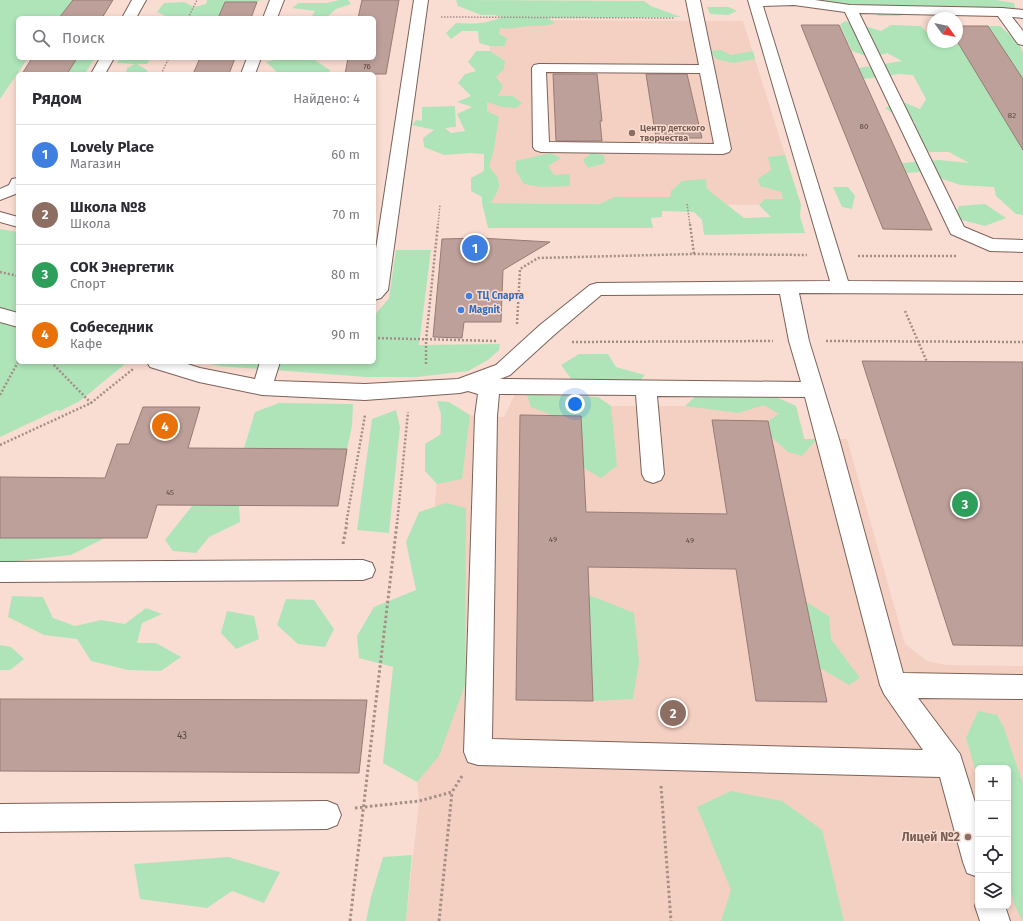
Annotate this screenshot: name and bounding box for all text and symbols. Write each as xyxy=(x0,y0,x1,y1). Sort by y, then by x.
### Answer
north arrow xyxy=(927,12,963,48)
search box xyxy=(16,16,376,60)
icon: search xyxy=(30,27,52,49)
text: Поиск xyxy=(62,29,105,47)
house number: 76 xyxy=(363,62,371,71)
text: Рядом xyxy=(32,88,82,109)
text: Найдено: 4 xyxy=(293,91,360,106)
house number: 82 xyxy=(1008,111,1016,120)
house number: 80 xyxy=(860,122,869,131)
place label: Центр детского творчества xyxy=(640,123,705,143)
marker: Центр детского творчества xyxy=(627,128,637,138)
text: Lovely Place xyxy=(70,138,154,156)
text: 1 xyxy=(42,147,48,162)
text: 60 m xyxy=(331,147,360,162)
text: Магазин xyxy=(70,156,121,171)
text: Школа №8 xyxy=(70,198,146,216)
text: 2 xyxy=(42,207,48,222)
text: 70 m xyxy=(333,207,360,222)
text: Школа xyxy=(70,216,111,231)
pin: 1 xyxy=(462,233,488,263)
text: СОК Энергетик xyxy=(70,258,174,276)
text: 3 xyxy=(42,267,48,282)
text: 80 m xyxy=(331,267,360,282)
text: Спорт xyxy=(70,276,106,291)
place label: ТЦ Спарта xyxy=(477,290,525,302)
marker: ТЦ Спарта xyxy=(464,291,474,301)
place label: Magnit xyxy=(469,304,500,316)
marker: Magnit xyxy=(456,305,466,315)
text: Собеседник xyxy=(70,318,153,336)
text: 4 xyxy=(41,327,49,342)
text: 90 m xyxy=(331,327,360,342)
text: Кафе xyxy=(70,336,102,351)
your location xyxy=(565,394,585,414)
pin: 4 xyxy=(152,411,178,441)
house number: 45 xyxy=(166,488,174,497)
pin: 3 xyxy=(952,489,978,519)
house number: 49 xyxy=(549,535,557,544)
house number: 49 xyxy=(686,536,694,545)
pin: 2 xyxy=(660,698,686,728)
house number: 43 xyxy=(177,730,187,742)
map controls xyxy=(975,765,1011,909)
button: + xyxy=(975,765,1011,801)
button: − xyxy=(975,801,1011,837)
place label: Лицей №2 xyxy=(902,830,960,844)
marker: Лицей №2 xyxy=(963,832,973,842)
button: locate xyxy=(975,837,1011,873)
button: layers xyxy=(975,873,1011,909)

